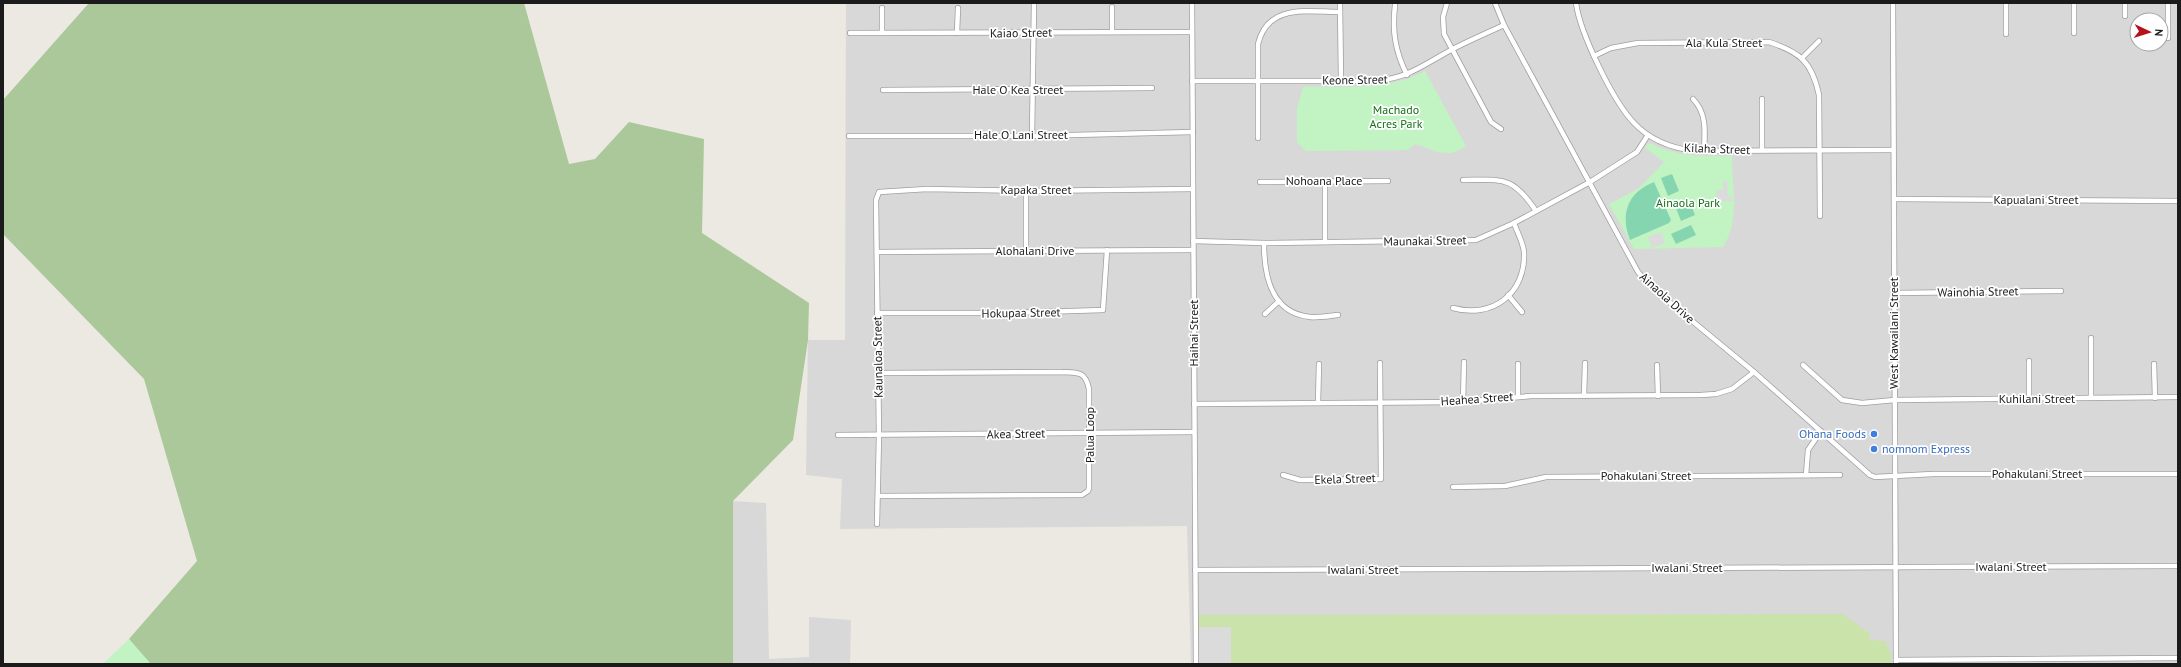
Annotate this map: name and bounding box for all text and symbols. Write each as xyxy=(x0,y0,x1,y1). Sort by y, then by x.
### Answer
north arrow xyxy=(2129,12,2169,52)
street label: Kaiao Street xyxy=(990,24,1052,41)
text: N xyxy=(2152,29,2166,37)
street label: Ala Kula Street xyxy=(1686,35,1762,50)
street label: Keone Street xyxy=(1322,71,1388,88)
street label: Hale O Kea Street xyxy=(973,82,1063,97)
park label: Machado Acres Park xyxy=(1370,102,1423,131)
street label: Hale O Lani Street xyxy=(974,127,1068,142)
street label: Kilaha Street xyxy=(1684,140,1750,157)
street label: Nohoana Place xyxy=(1286,173,1362,188)
street label: Kapaka Street xyxy=(1001,182,1071,197)
street label: Kapualani Street xyxy=(1994,192,2078,207)
park label: Ainaola Park xyxy=(1656,195,1720,210)
street label: Maunakai Street xyxy=(1383,232,1467,249)
street label: Alohalani Drive xyxy=(996,243,1074,258)
street label: Ainaola Drive xyxy=(1637,269,1698,326)
street label: West Kawailani Street xyxy=(1886,277,1901,389)
street label: Wainohia Street xyxy=(1937,283,2019,300)
street label: Haihai Street xyxy=(1186,300,1201,366)
street label: Hokupaa Street xyxy=(981,304,1061,321)
street label: Kaunaloa Street xyxy=(869,316,886,398)
street label: Heahea Street xyxy=(1440,388,1514,409)
street label: Kuhilani Street xyxy=(1999,391,2075,406)
street label: Palua Loop xyxy=(1082,407,1097,463)
street label: Akea Street xyxy=(987,425,1045,442)
place label: Ohana Foods xyxy=(1799,426,1866,441)
marker: Ohana Foods xyxy=(1869,429,1879,439)
place label: nomnom Express xyxy=(1882,441,1970,456)
marker: nomnom Express xyxy=(1869,444,1879,454)
street label: Pohakulani Street xyxy=(1992,466,2082,481)
street label: Pohakulani Street xyxy=(1601,468,1691,483)
street label: Ekela Street xyxy=(1314,470,1376,487)
street label: Iwalani Street xyxy=(1975,559,2047,574)
street label: Iwalani Street xyxy=(1651,560,1723,575)
street label: Iwalani Street xyxy=(1327,562,1399,577)

